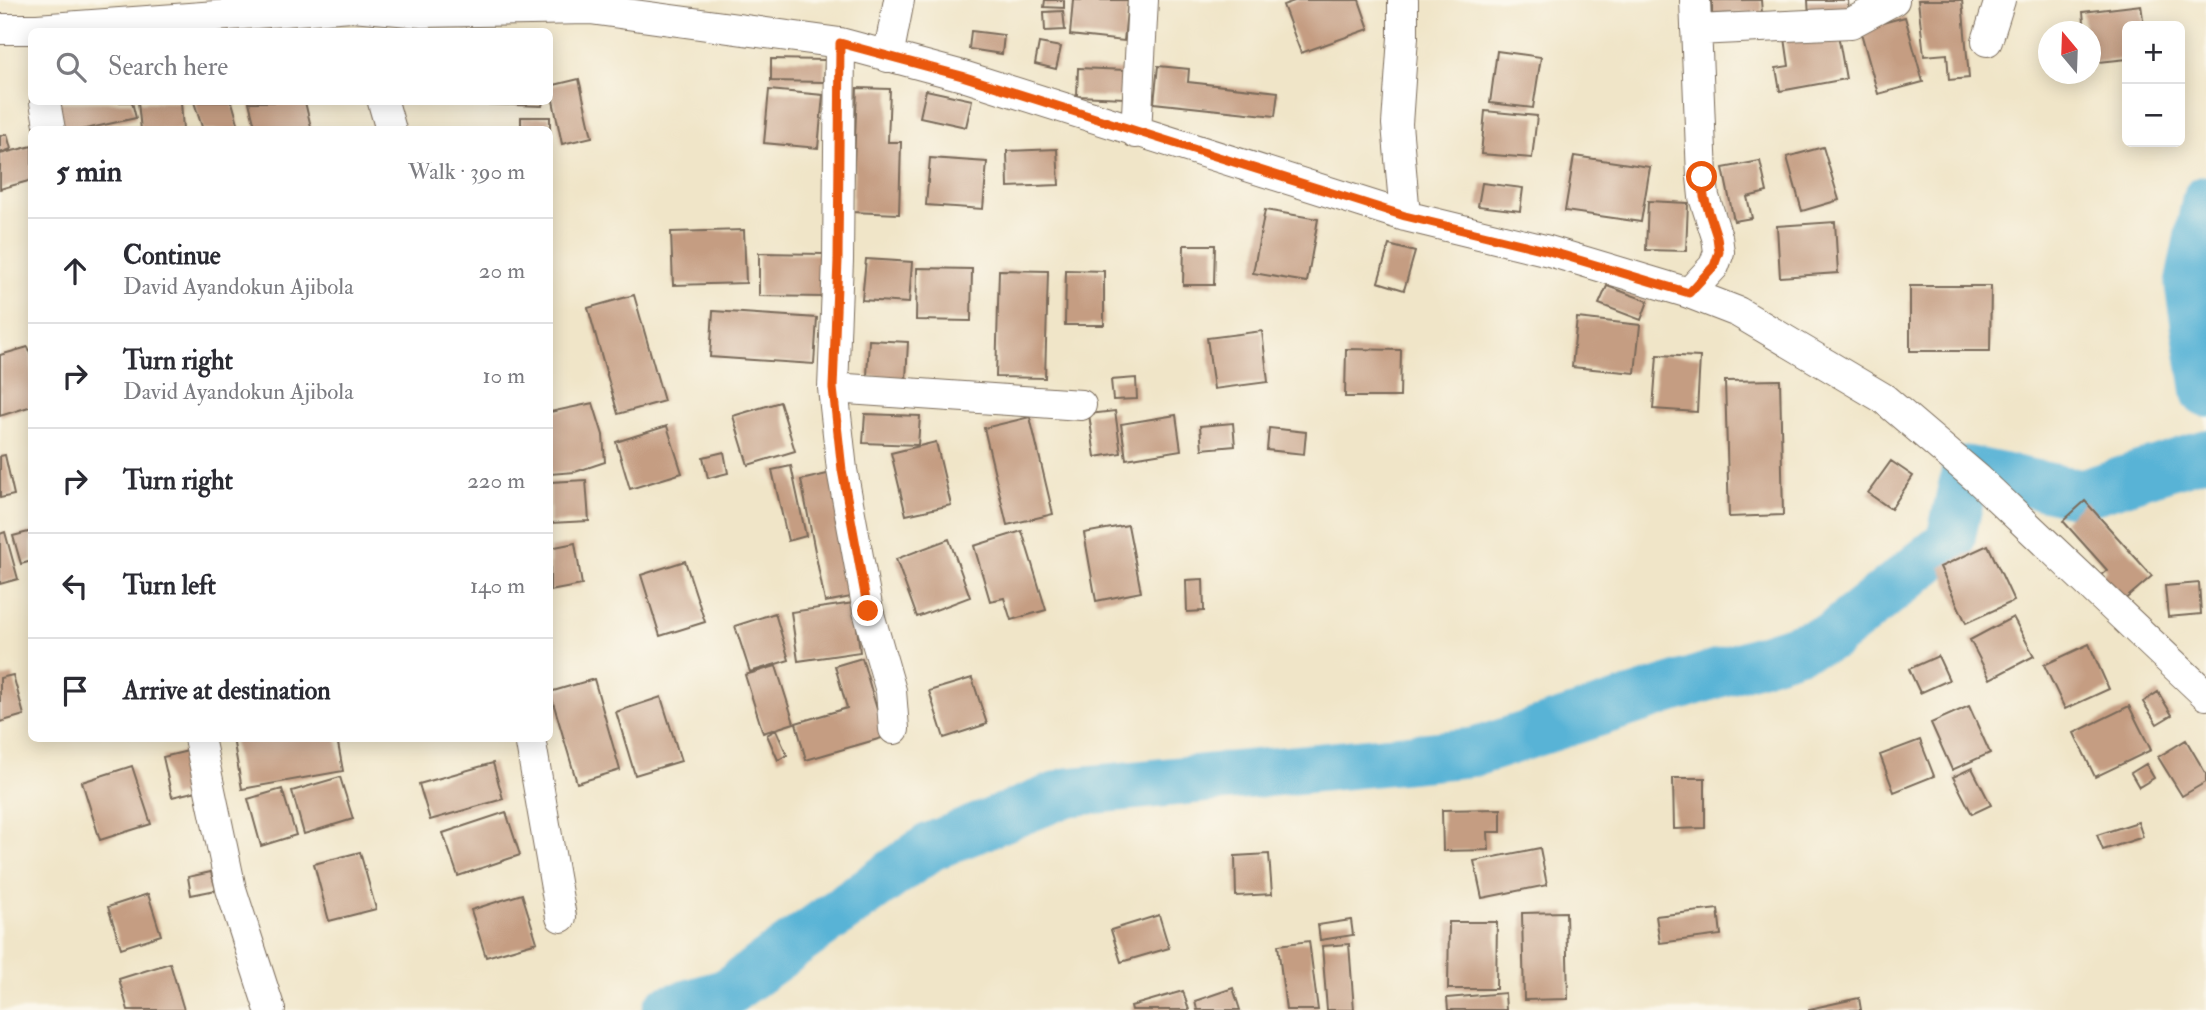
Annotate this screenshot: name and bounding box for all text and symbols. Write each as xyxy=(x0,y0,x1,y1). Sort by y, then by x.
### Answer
north arrow xyxy=(2038,21,2101,84)
map controls xyxy=(2122,21,2185,147)
button: + xyxy=(2122,21,2185,84)
search box xyxy=(28,28,553,105)
icon: search xyxy=(52,48,90,86)
text: Search here xyxy=(108,51,228,83)
button: − xyxy=(2122,84,2185,147)
text: 5 min xyxy=(56,153,122,190)
text: Walk · 390 m xyxy=(408,157,525,186)
route start xyxy=(1686,161,1717,192)
text: Continue xyxy=(123,240,221,272)
icon: ahead xyxy=(56,252,94,290)
text: 20 m xyxy=(479,256,525,285)
text: David Ayandokun Ajibola xyxy=(123,272,354,301)
text: Turn right xyxy=(123,345,233,377)
icon: right xyxy=(56,357,94,395)
text: 10 m xyxy=(482,361,525,390)
text: David Ayandokun Ajibola xyxy=(123,377,354,406)
icon: right xyxy=(56,462,94,500)
text: Turn right xyxy=(123,465,233,497)
text: 220 m xyxy=(467,466,525,495)
icon: left xyxy=(56,567,94,605)
text: Turn left xyxy=(123,570,216,602)
text: 140 m xyxy=(470,571,525,600)
route end xyxy=(852,595,883,626)
icon: arrive xyxy=(56,672,94,710)
text: Arrive at destination xyxy=(123,675,331,707)

